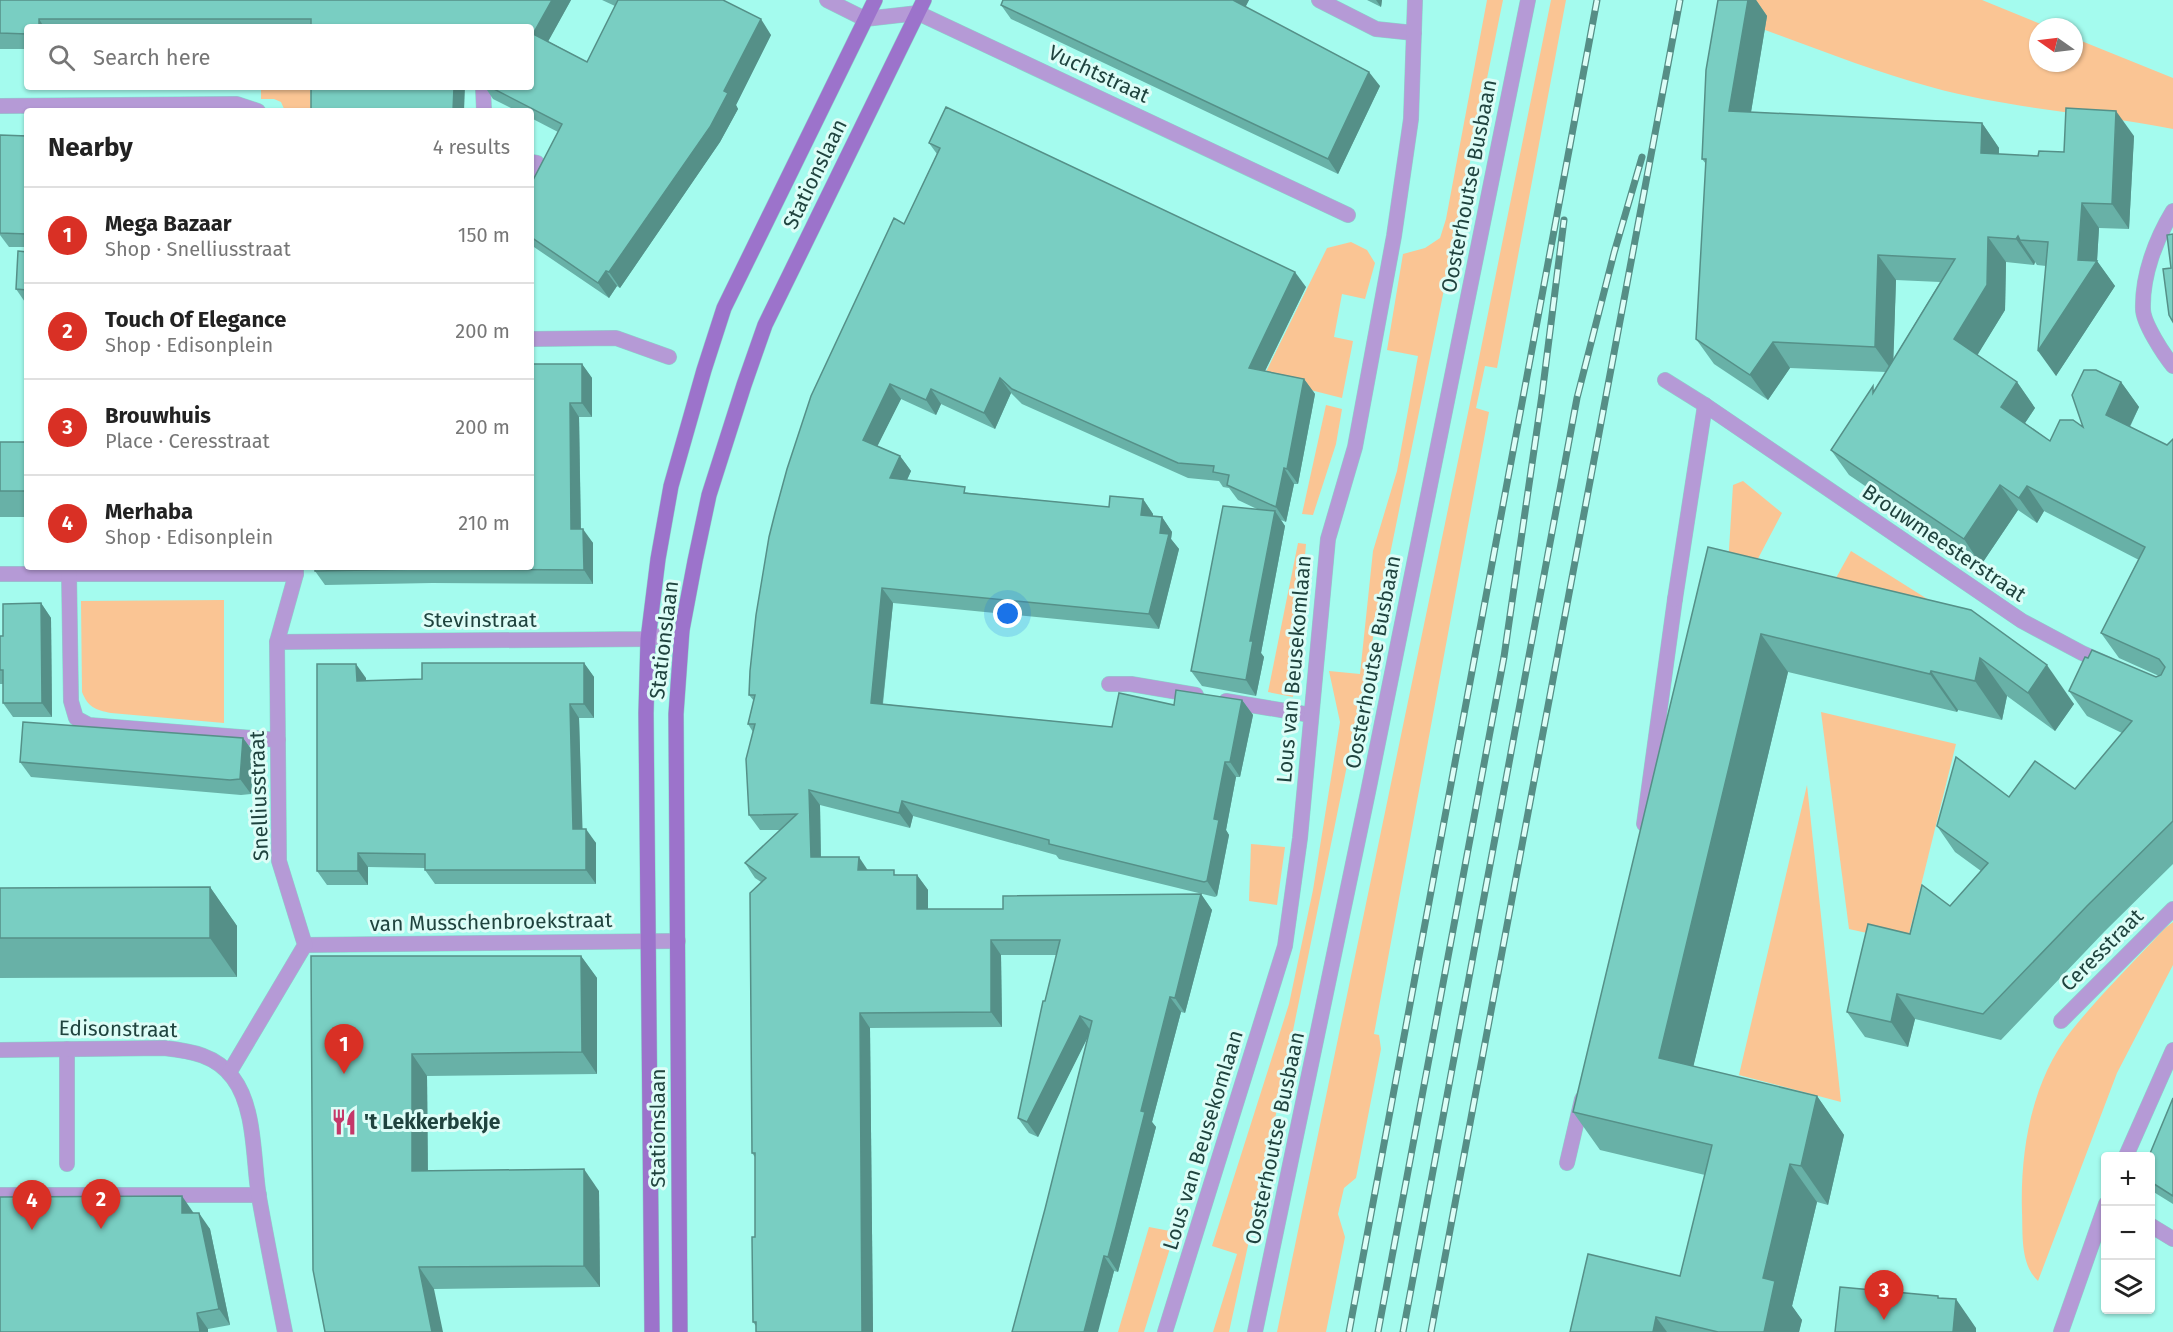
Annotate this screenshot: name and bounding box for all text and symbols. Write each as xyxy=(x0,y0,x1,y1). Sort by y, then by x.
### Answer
north arrow xyxy=(2029,18,2083,72)
search box xyxy=(24,24,534,90)
street label: Vuchtstraat xyxy=(1044,39,1154,109)
icon: search xyxy=(45,41,78,74)
text: Search here xyxy=(93,44,211,71)
street label: Oosterhoutse Busbaan xyxy=(1436,77,1502,295)
street label: Stationslaan xyxy=(777,115,853,233)
text: Nearby xyxy=(48,132,133,163)
text: 4 results xyxy=(433,135,510,159)
text: Mega Bazaar xyxy=(105,210,232,237)
text: 1 xyxy=(63,223,72,247)
text: 150 m xyxy=(458,223,510,247)
text: Shop · Snelliusstraat xyxy=(105,237,291,261)
text: Touch Of Elegance xyxy=(105,306,286,333)
text: 2 xyxy=(62,319,73,343)
text: 200 m xyxy=(455,319,510,343)
text: Shop · Edisonplein xyxy=(105,333,273,357)
text: Brouwhuis xyxy=(105,402,211,429)
text: 3 xyxy=(62,415,73,439)
text: 200 m xyxy=(455,415,510,439)
text: Place · Ceresstraat xyxy=(105,429,270,453)
street label: Brouwmeesterstraat xyxy=(1857,479,2031,608)
text: Merhaba xyxy=(105,498,193,525)
text: 4 xyxy=(62,511,73,535)
text: 210 m xyxy=(458,511,510,535)
text: Shop · Edisonplein xyxy=(105,525,273,549)
street label: Oosterhoutse Busbaan xyxy=(1340,553,1406,771)
street label: Lous van Beusekomlaan xyxy=(1271,554,1317,784)
street label: Stationslaan xyxy=(644,579,684,701)
your location xyxy=(993,599,1022,628)
street label: Stevinstraat xyxy=(423,607,537,633)
street label: Snelliusstraat xyxy=(244,730,274,862)
street label: Ceresstraat xyxy=(2055,903,2149,997)
street label: van Musschenbroekstraat xyxy=(369,907,613,937)
street label: Edisonstraat xyxy=(58,1015,178,1043)
pin: 1 xyxy=(324,1024,364,1074)
street label: Lous van Beusekomlaan xyxy=(1157,1027,1249,1253)
street label: Oosterhoutse Busbaan xyxy=(1240,1029,1310,1247)
street label: Stationslaan xyxy=(645,1068,671,1188)
restaurant icon: 't Lekkerbekje xyxy=(329,1107,359,1137)
place label: 't Lekkerbekje xyxy=(364,1109,501,1135)
map controls xyxy=(2101,1152,2155,1314)
button: + xyxy=(2101,1152,2155,1206)
pin: 4 xyxy=(12,1180,51,1230)
pin: 2 xyxy=(82,1180,120,1229)
button: − xyxy=(2101,1206,2155,1260)
button: layers xyxy=(2101,1260,2155,1314)
pin: 3 xyxy=(1864,1270,1904,1320)

